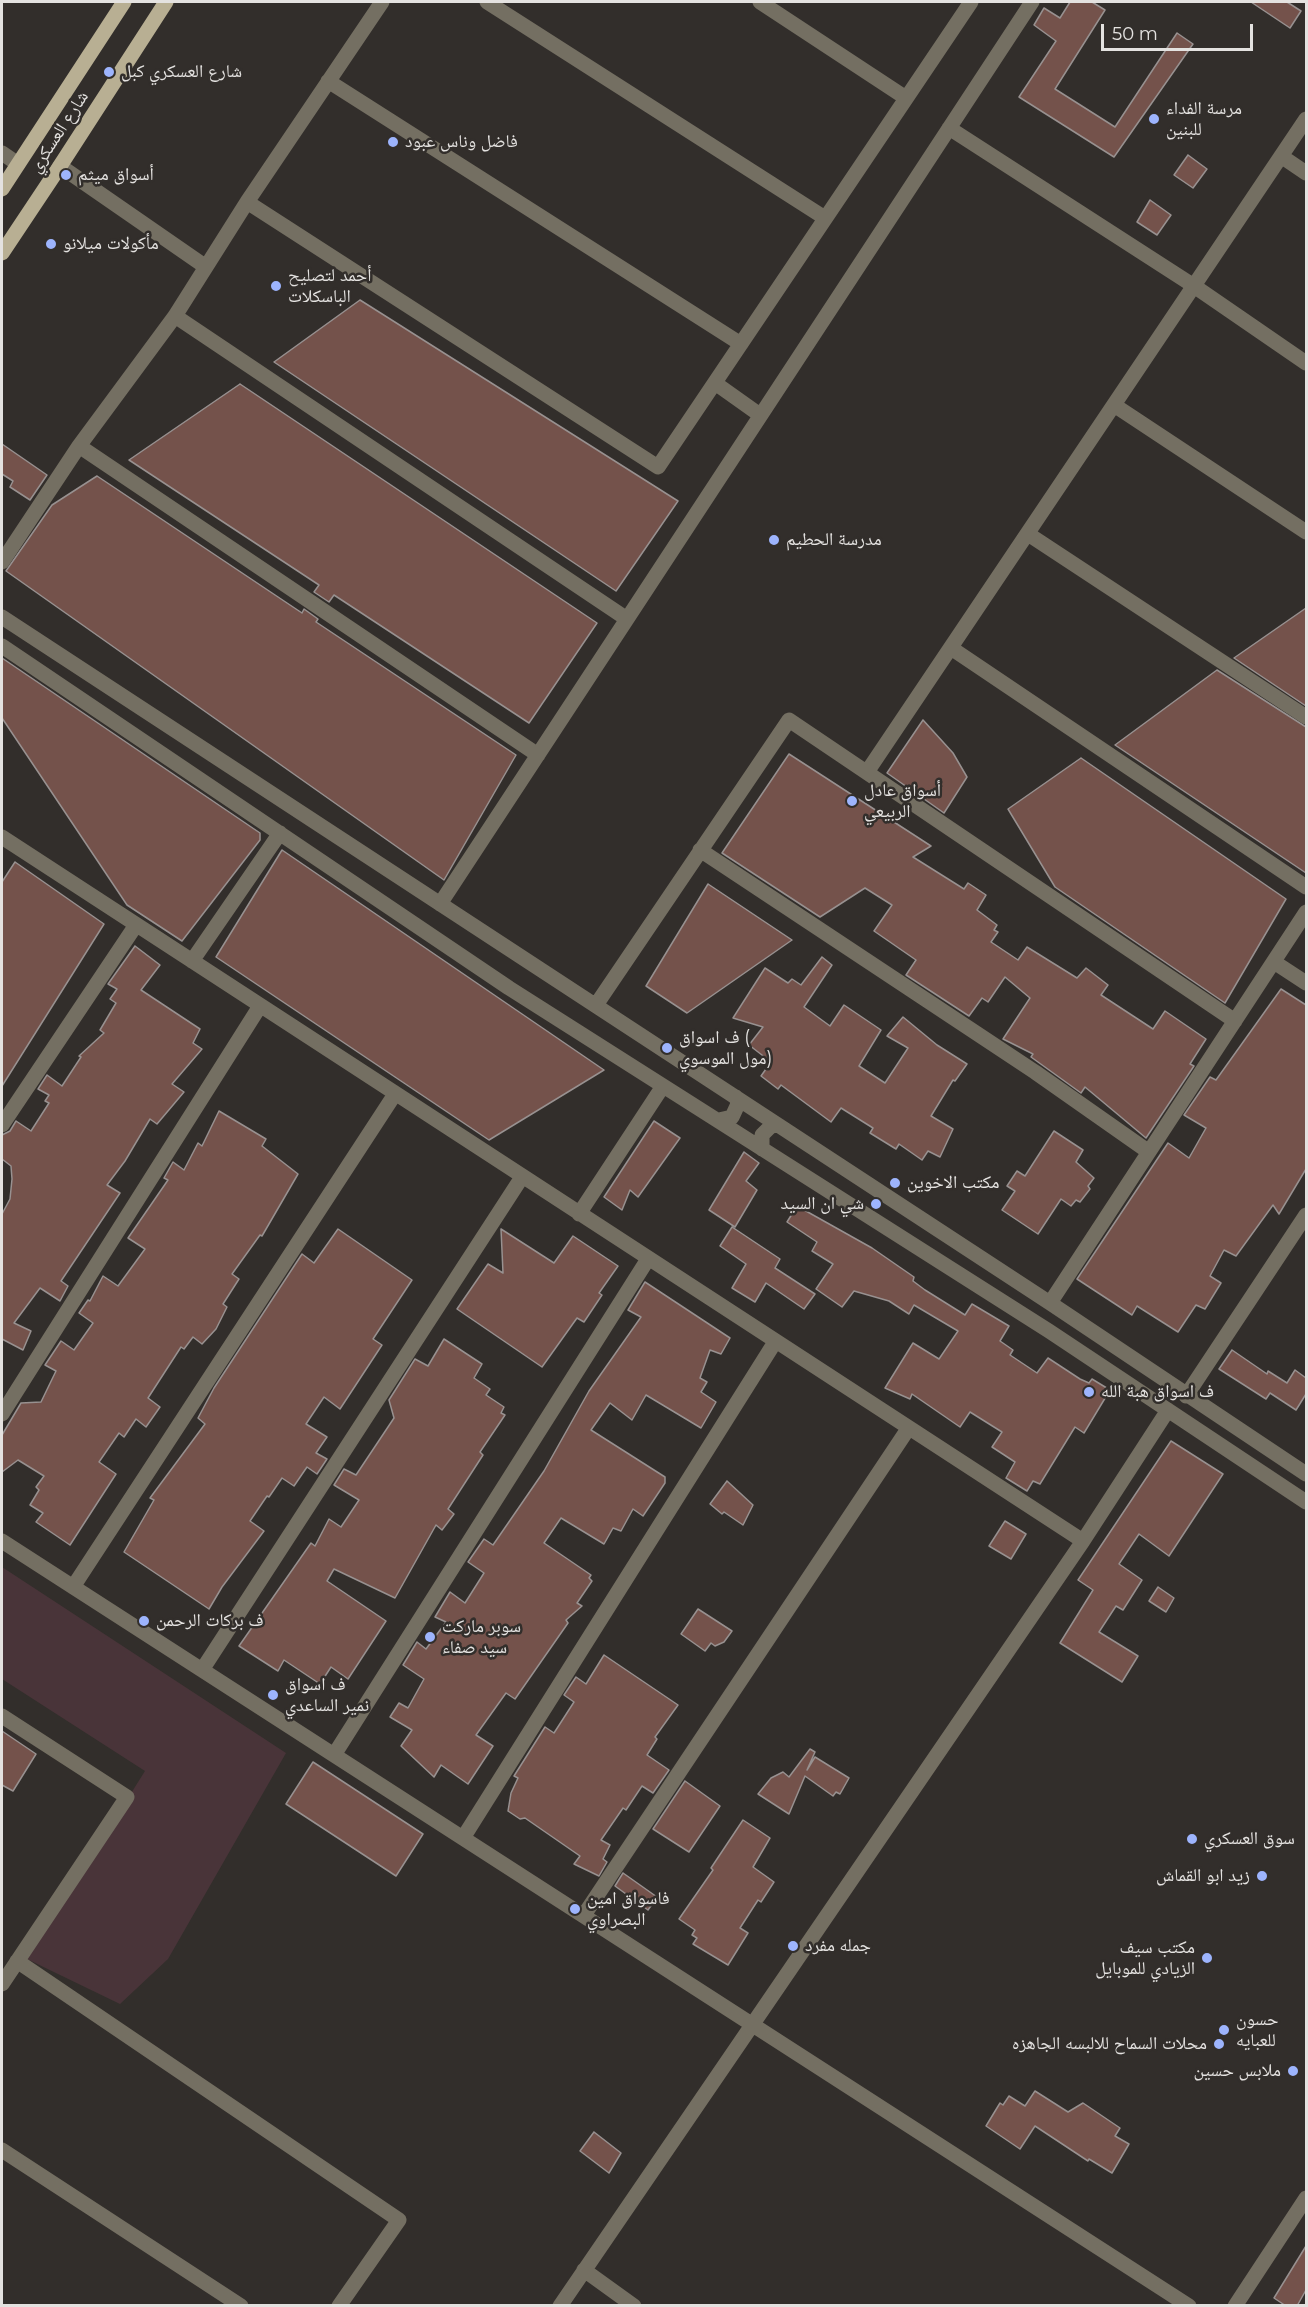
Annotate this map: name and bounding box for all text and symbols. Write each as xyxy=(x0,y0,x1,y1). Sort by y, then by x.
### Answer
scale bar xyxy=(1104,12,1256,50)
text: 50 m xyxy=(1112,23,1158,45)
place label: شارع العسكري كبل xyxy=(121,61,242,83)
marker: شارع العسكري كبل xyxy=(102,65,116,79)
street label: شارع العسكري xyxy=(25,87,93,177)
place label: مرسة الفداء للبنين xyxy=(1166,98,1242,140)
marker: مرسة الفداء للبنين xyxy=(1147,112,1161,126)
place label: فاضل وناس عبود xyxy=(405,131,518,153)
marker: فاضل وناس عبود xyxy=(386,135,400,149)
place label: أسواق ميثم xyxy=(78,164,154,186)
marker: أسواق ميثم xyxy=(59,168,73,182)
place label: مأكولات ميلانو xyxy=(63,233,159,255)
marker: مأكولات ميلانو xyxy=(44,237,58,251)
place label: أحمد لتصليح الباسكلات xyxy=(288,265,372,308)
marker: أحمد لتصليح الباسكلات xyxy=(269,279,283,293)
place label: مدرسة الحطيم xyxy=(786,529,882,551)
marker: مدرسة الحطيم xyxy=(767,533,781,547)
place label: أسواق عادل الربيعي xyxy=(864,780,941,822)
marker: أسواق عادل الربيعي xyxy=(845,794,859,808)
place label: ف اسواق ( مول الموسوي) xyxy=(679,1027,772,1070)
marker: ف اسواق ( مول الموسوي) xyxy=(660,1041,674,1055)
place label: مكتب الاخوين xyxy=(907,1172,1000,1194)
marker: مكتب الاخوين xyxy=(888,1176,902,1190)
place label: شي ان السيد xyxy=(780,1193,864,1215)
marker: شي ان السيد xyxy=(869,1197,883,1211)
place label: ف اسواق هبة الله xyxy=(1101,1381,1214,1403)
marker: ف اسواق هبة الله xyxy=(1082,1385,1096,1399)
place label: ف بركات الرحمن xyxy=(156,1610,264,1632)
marker: ف بركات الرحمن xyxy=(137,1614,151,1628)
place label: سوبر ماركت سيد صفاء xyxy=(442,1616,521,1658)
marker: سوبر ماركت سيد صفاء xyxy=(423,1630,437,1644)
place label: ف اسواق نمير الساعدي xyxy=(285,1674,369,1716)
marker: ف اسواق نمير الساعدي xyxy=(266,1688,280,1702)
place label: سوق العسكري xyxy=(1204,1828,1295,1850)
marker: سوق العسكري xyxy=(1185,1832,1199,1846)
place label: زيد ابو القماش xyxy=(1156,1865,1250,1887)
marker: زيد ابو القماش xyxy=(1255,1869,1269,1883)
place label: فاسواق امين البصراوي xyxy=(587,1888,670,1930)
marker: فاسواق امين البصراوي xyxy=(568,1902,582,1916)
place label: جمله مفرد xyxy=(805,1935,871,1957)
place label: مكتب سيف الزيادي للموبايل xyxy=(1095,1937,1195,1980)
marker: جمله مفرد xyxy=(786,1939,800,1953)
marker: مكتب سيف الزيادي للموبايل xyxy=(1200,1951,1214,1965)
place label: حسون للعبايه xyxy=(1236,2009,1278,2052)
marker: حسون للعبايه xyxy=(1217,2023,1231,2037)
place label: محلات السماح للالبسه الجاهزه xyxy=(1012,2033,1207,2055)
marker: محلات السماح للالبسه الجاهزه xyxy=(1212,2037,1226,2051)
place label: ملابس حسين xyxy=(1193,2060,1281,2082)
marker: ملابس حسين xyxy=(1286,2064,1300,2078)

